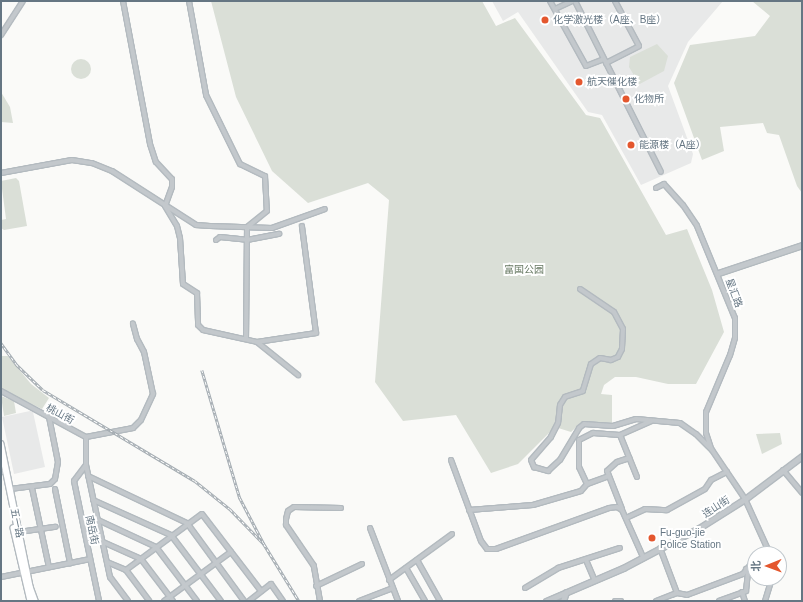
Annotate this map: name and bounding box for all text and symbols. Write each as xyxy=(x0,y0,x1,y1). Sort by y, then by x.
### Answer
place label: 化学激光楼（A座、B座） xyxy=(553,14,666,26)
marker: 化学激光楼（A座、B座） xyxy=(540,15,550,25)
place label: 航天催化楼 xyxy=(587,76,637,88)
marker: 航天催化楼 xyxy=(574,77,584,87)
place label: 化物所 xyxy=(634,93,664,105)
marker: 化物所 xyxy=(621,94,631,104)
place label: 能源楼（A座） xyxy=(639,139,706,151)
marker: 能源楼（A座） xyxy=(626,140,636,150)
park label: 富国公园 xyxy=(504,264,544,276)
street label: 星汇路 xyxy=(723,277,745,309)
street label: 桃山街 xyxy=(44,402,76,426)
street label: 连山街 xyxy=(700,494,732,520)
street label: 五一路 xyxy=(8,507,26,539)
street label: 南岳街 xyxy=(83,514,101,546)
place label: Fu-guo-jie Police Station xyxy=(660,526,721,550)
marker: Fu-guo-jie Police Station xyxy=(647,533,657,543)
north arrow xyxy=(747,546,787,586)
text: 北 xyxy=(750,561,762,572)

